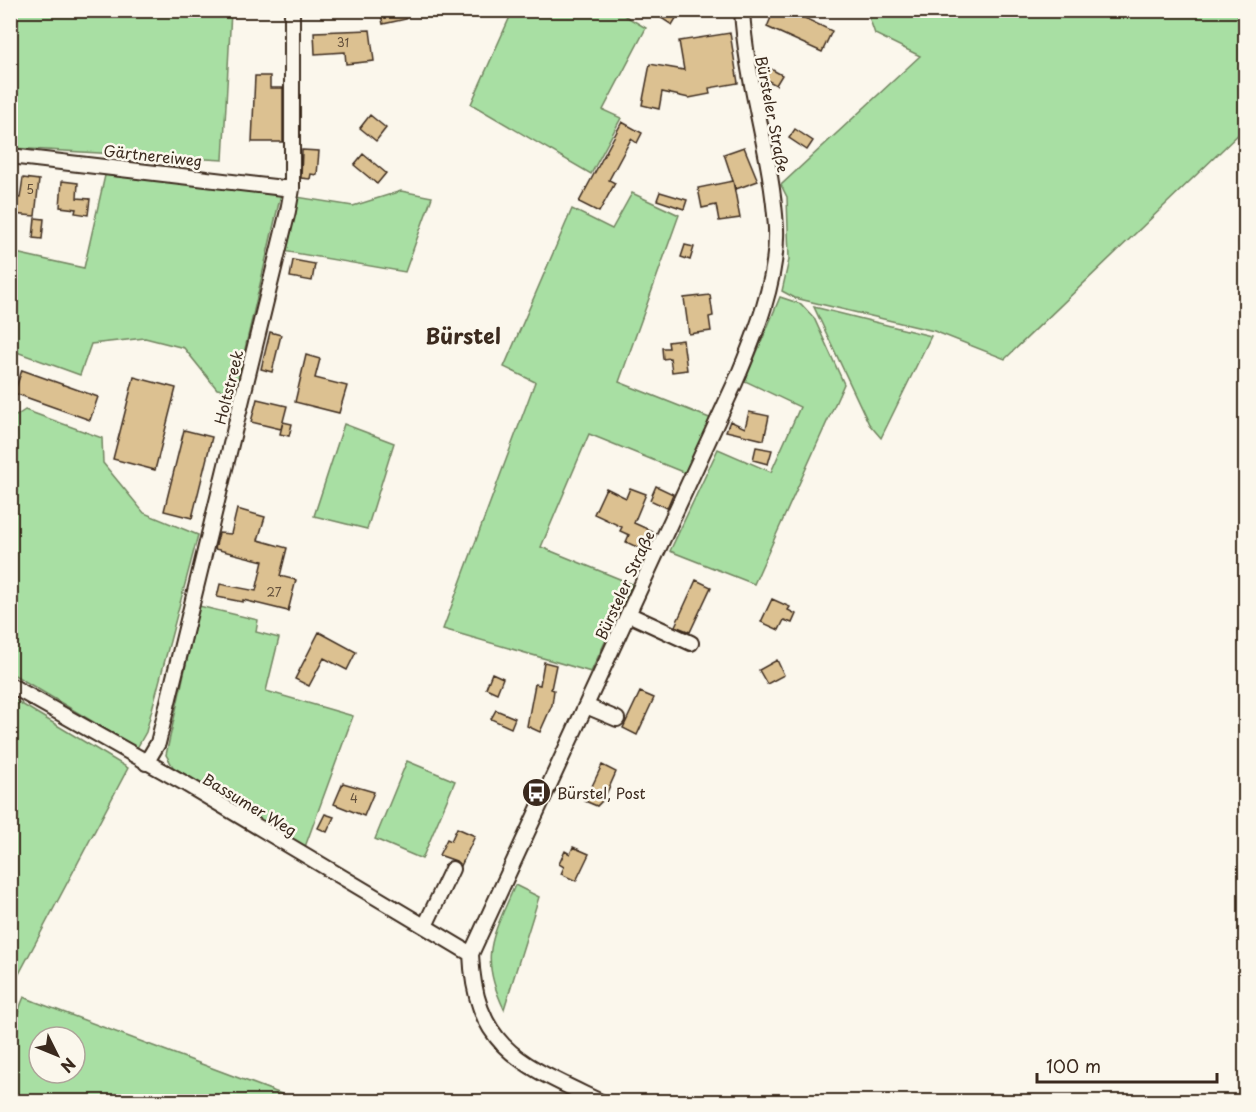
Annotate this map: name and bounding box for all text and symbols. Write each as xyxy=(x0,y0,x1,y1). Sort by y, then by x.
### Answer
house number: 31 xyxy=(337,33,349,51)
street label: Bürsteler Straße xyxy=(750,54,796,174)
street label: Gärtnereiweg xyxy=(103,138,203,172)
house number: 5 xyxy=(26,180,34,198)
district label: Bürstel xyxy=(425,319,501,351)
street label: Holtstreek xyxy=(208,347,248,427)
street label: Bürsteler Straße xyxy=(589,527,659,643)
house number: 27 xyxy=(267,583,282,601)
street label: Bassumer Weg xyxy=(198,767,302,841)
bus stop icon: Bürstel, Post xyxy=(520,776,552,808)
place label: Bürstel, Post xyxy=(557,781,646,804)
house number: 4 xyxy=(350,789,358,807)
north arrow xyxy=(27,1025,87,1085)
scale bar xyxy=(1037,1046,1217,1084)
text: 100 m xyxy=(1046,1052,1101,1079)
text: N xyxy=(56,1053,82,1079)

